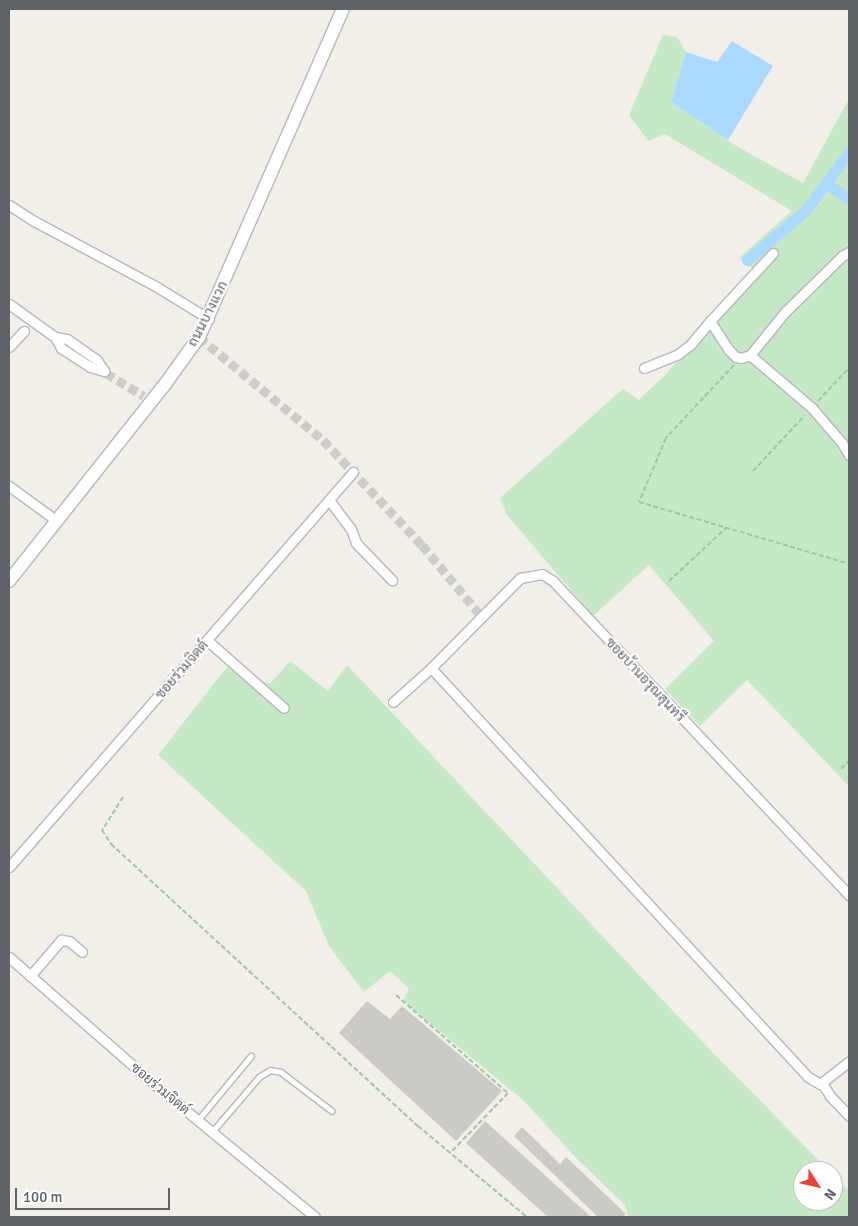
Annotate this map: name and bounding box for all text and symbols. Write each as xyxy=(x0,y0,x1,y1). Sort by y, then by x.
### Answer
street label: ถนนบางแวก xyxy=(184,278,232,350)
street label: ซอยบ้านอรุณสุนทรี xyxy=(602,634,688,726)
street label: ซอยร่วมจิตต์ xyxy=(152,637,212,703)
street label: ซอยร่วมจิตต์ xyxy=(127,1059,193,1119)
north arrow xyxy=(793,1161,843,1211)
scale bar xyxy=(18,1178,172,1210)
text: N xyxy=(820,1185,840,1203)
text: 100 m xyxy=(23,1188,63,1206)

